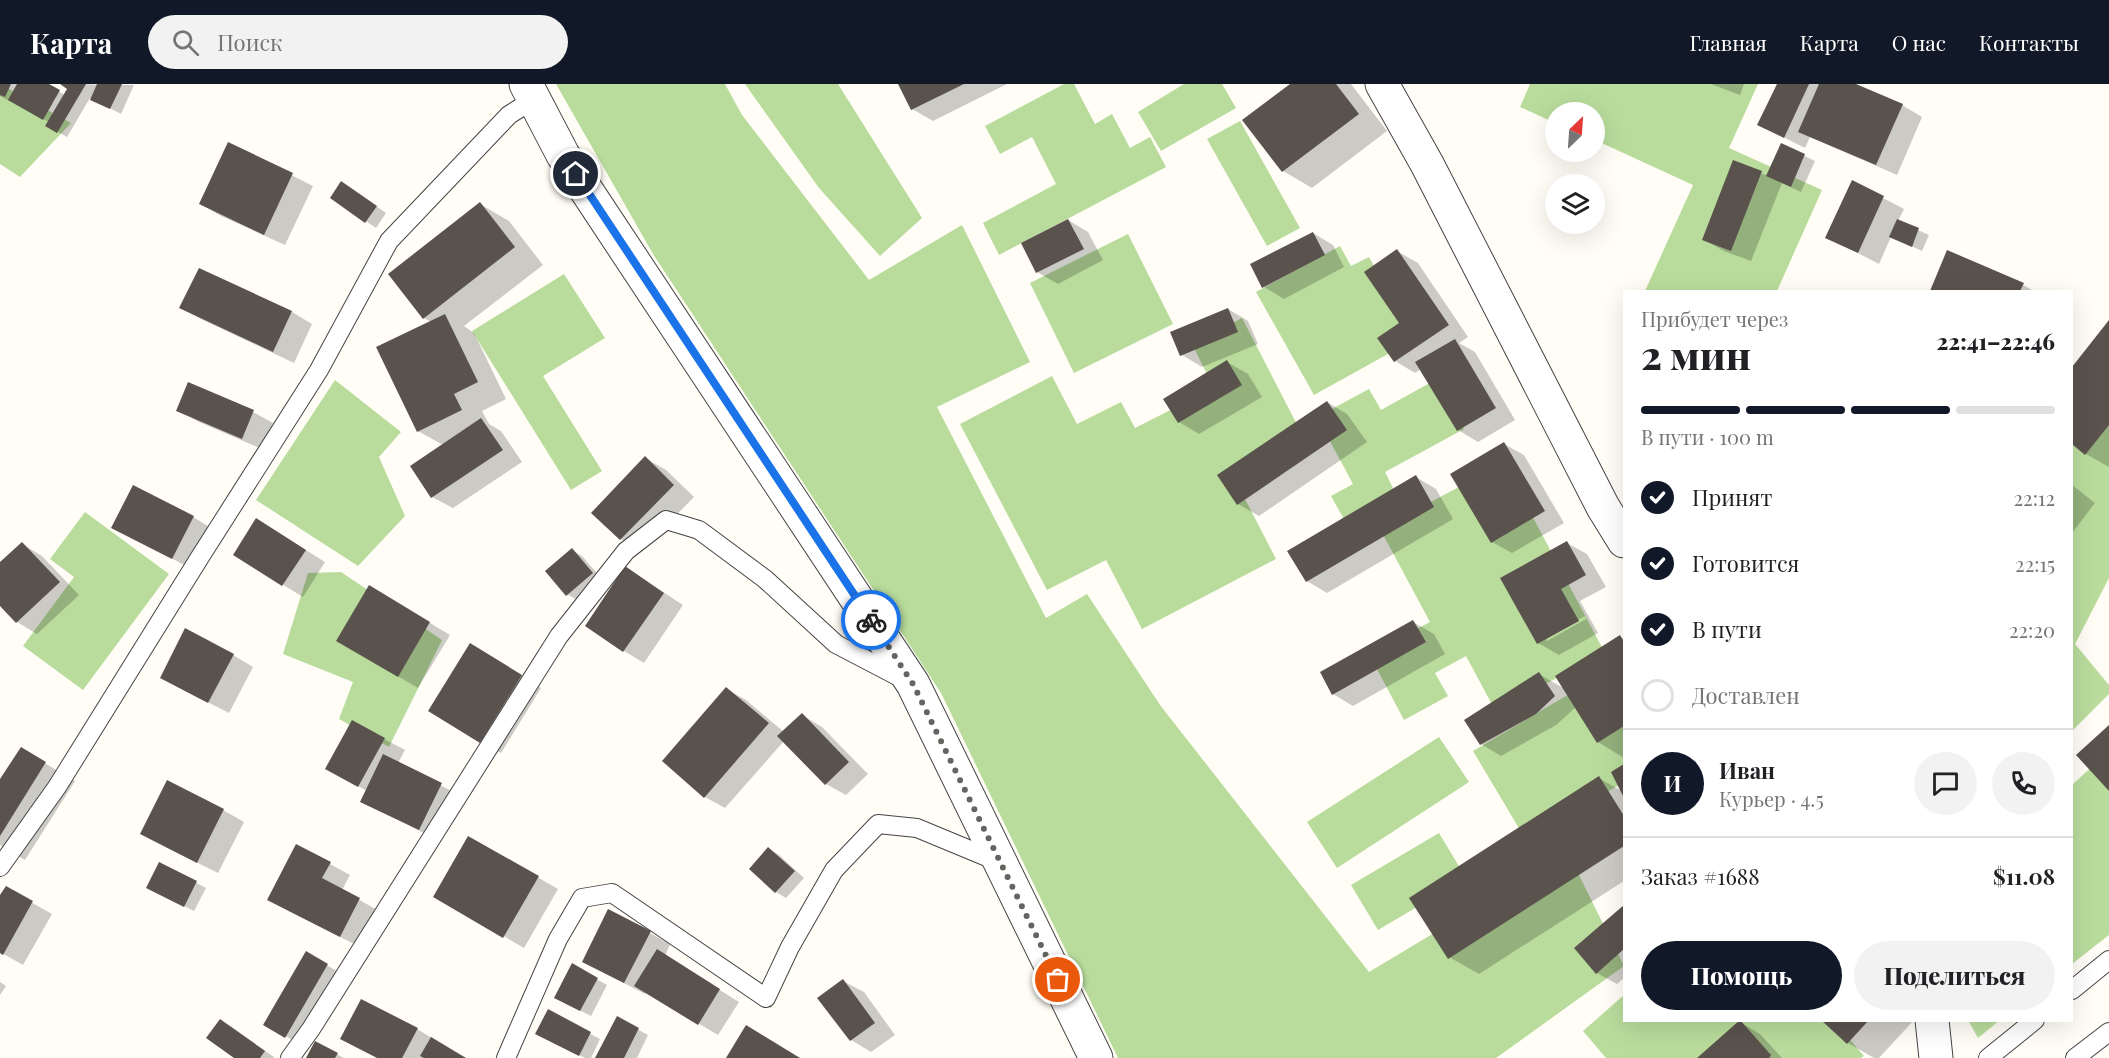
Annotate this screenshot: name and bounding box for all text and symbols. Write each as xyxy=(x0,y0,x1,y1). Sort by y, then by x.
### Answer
search box xyxy=(148,15,568,69)
text: Карта xyxy=(30,24,112,61)
icon: search xyxy=(169,26,202,59)
text: Поиск xyxy=(217,27,283,57)
text: Главная xyxy=(1689,28,1767,56)
text: Карта xyxy=(1800,28,1859,56)
text: О нас xyxy=(1892,28,1946,56)
text: Контакты xyxy=(1979,28,2079,56)
north arrow xyxy=(1545,102,1605,162)
map controls xyxy=(1545,102,1605,234)
pin xyxy=(550,148,601,199)
icon: home xyxy=(559,157,592,190)
button: layers xyxy=(1545,174,1605,234)
text: Прибудет через xyxy=(1641,305,1788,332)
text: 22:41–22:46 xyxy=(1936,326,2055,356)
text: 2 мин xyxy=(1641,328,1751,380)
text: В пути · 100 m xyxy=(1641,423,1774,450)
icon: check xyxy=(1641,481,1674,514)
text: Принят xyxy=(1692,482,1772,512)
text: 22:12 xyxy=(2014,484,2055,511)
icon: check xyxy=(1641,547,1674,580)
text: Готовится xyxy=(1692,548,1799,578)
text: 22:15 xyxy=(2015,550,2055,577)
courier xyxy=(841,590,901,650)
icon: bike xyxy=(855,604,888,637)
icon: check xyxy=(1641,613,1674,646)
text: В пути xyxy=(1692,614,1762,644)
text: 22:20 xyxy=(2009,616,2055,643)
text: Доставлен xyxy=(1692,680,1800,710)
button: chat xyxy=(1914,752,1977,815)
button: phone xyxy=(1992,752,2055,815)
text: Иван xyxy=(1719,755,1775,785)
text: И xyxy=(1663,768,1682,798)
text: Курьер · 4.5 xyxy=(1719,785,1824,812)
text: Заказ #1688 xyxy=(1641,861,1760,891)
text: $11.08 xyxy=(1993,861,2055,891)
button: Помощь xyxy=(1641,941,1842,1010)
button: Поделиться xyxy=(1854,941,2055,1010)
pin xyxy=(1032,954,1083,1005)
icon: bag xyxy=(1041,963,1074,996)

